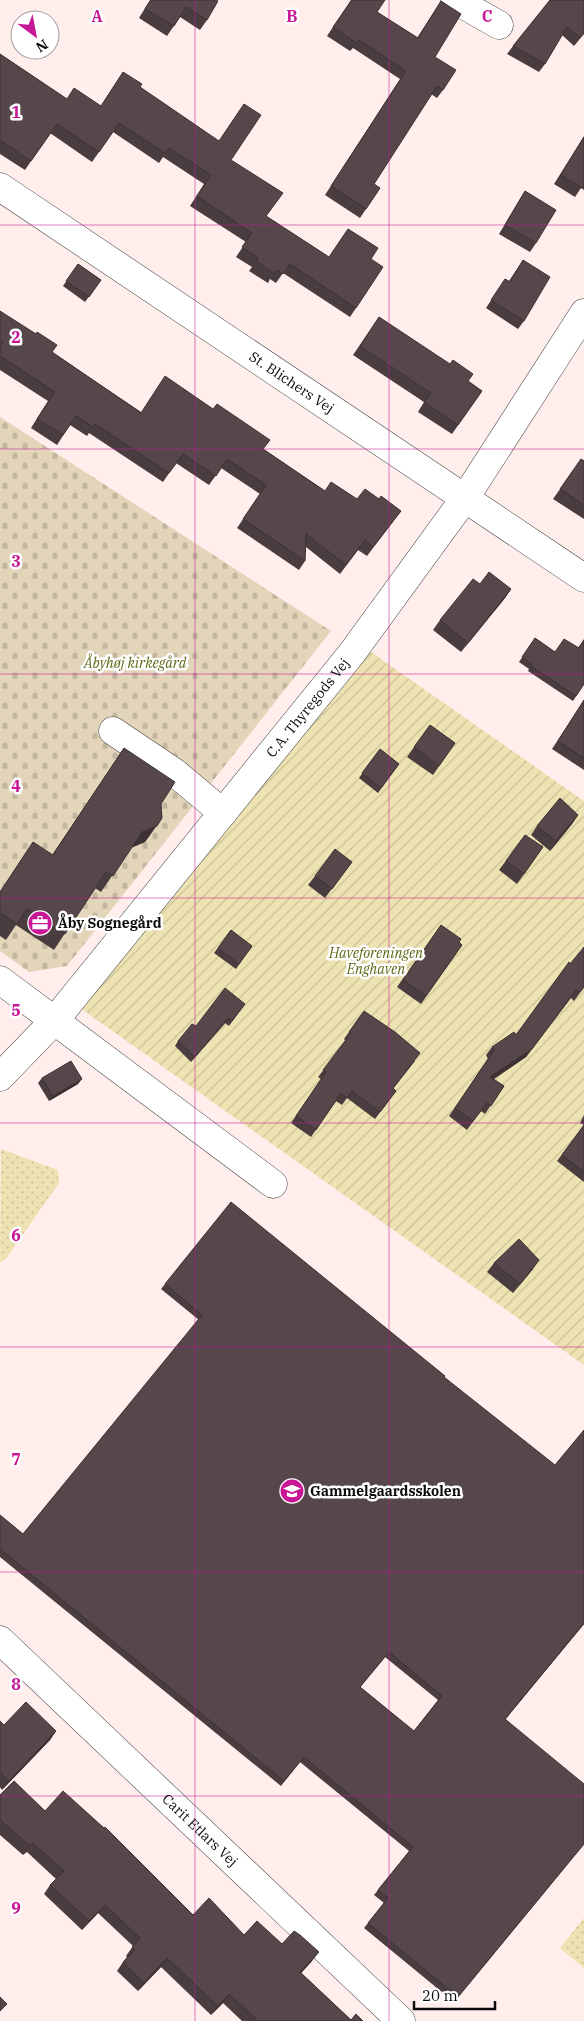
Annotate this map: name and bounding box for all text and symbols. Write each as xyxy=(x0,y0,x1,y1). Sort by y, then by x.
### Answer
text: A xyxy=(91,6,103,26)
text: B xyxy=(286,6,298,26)
text: C xyxy=(482,6,492,26)
north arrow xyxy=(10,10,60,60)
text: N xyxy=(32,35,51,57)
text: 1 xyxy=(11,102,21,122)
text: 2 xyxy=(11,327,21,347)
street label: St. Blichers Vej xyxy=(246,347,338,417)
text: 3 xyxy=(11,551,21,571)
park label: Åbyhøj kirkegård xyxy=(83,653,187,672)
street label: C.A. Thyregods Vej xyxy=(262,654,353,761)
text: 4 xyxy=(11,776,21,796)
office icon: Åby Sognegård xyxy=(27,910,53,936)
place label: Åby Sognegård xyxy=(58,913,162,932)
park label: Haveforeningen Enghaven xyxy=(328,944,423,978)
text: 5 xyxy=(11,1000,21,1020)
text: 6 xyxy=(11,1225,21,1245)
text: 7 xyxy=(11,1449,21,1469)
school or university icon: Gammelgaardsskolen xyxy=(279,1478,305,1504)
place label: Gammelgaardsskolen xyxy=(310,1482,461,1500)
text: 8 xyxy=(11,1674,21,1694)
street label: Carit Etlars Vej xyxy=(158,1790,242,1870)
text: 9 xyxy=(11,1898,21,1918)
scale bar xyxy=(414,1978,495,2010)
text: 20 m xyxy=(422,1986,458,2005)

